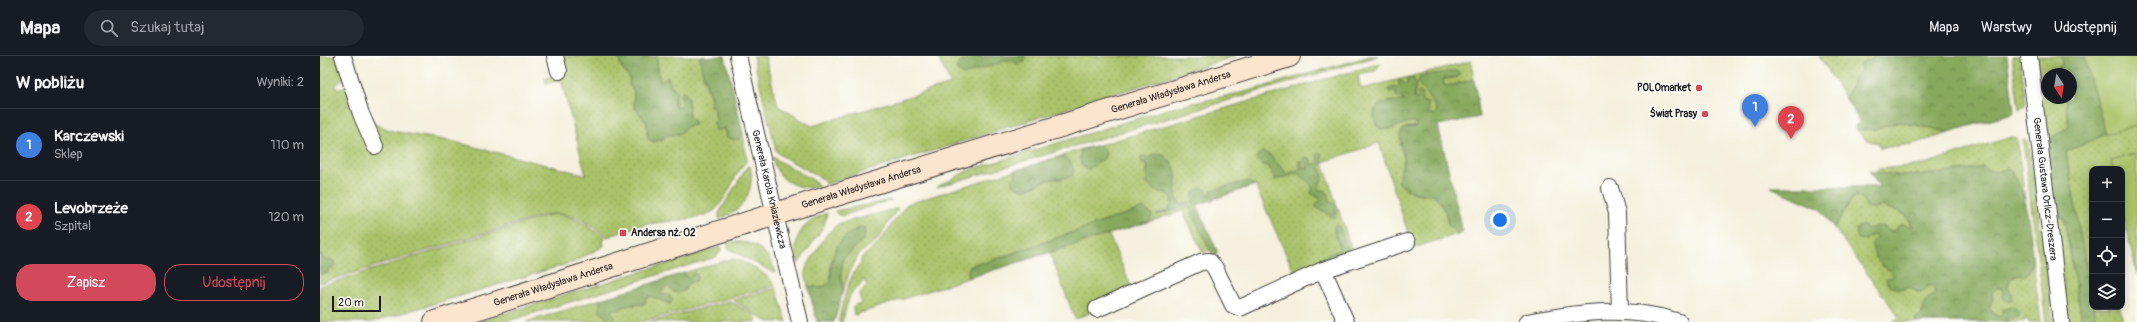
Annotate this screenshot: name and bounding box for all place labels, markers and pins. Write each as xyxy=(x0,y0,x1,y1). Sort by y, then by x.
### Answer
place label: POLOmarket xyxy=(1637,82,1692,94)
marker: POLOmarket xyxy=(1694,83,1704,93)
pin: 1 xyxy=(1742,94,1768,127)
place label: Świat Prasy xyxy=(1650,106,1698,120)
pin: 2 xyxy=(1778,106,1804,139)
marker: Świat Prasy xyxy=(1700,109,1710,119)
place label: Andersa nż. 02 xyxy=(631,227,696,239)
marker: Andersa nż. 02 xyxy=(618,228,628,238)

